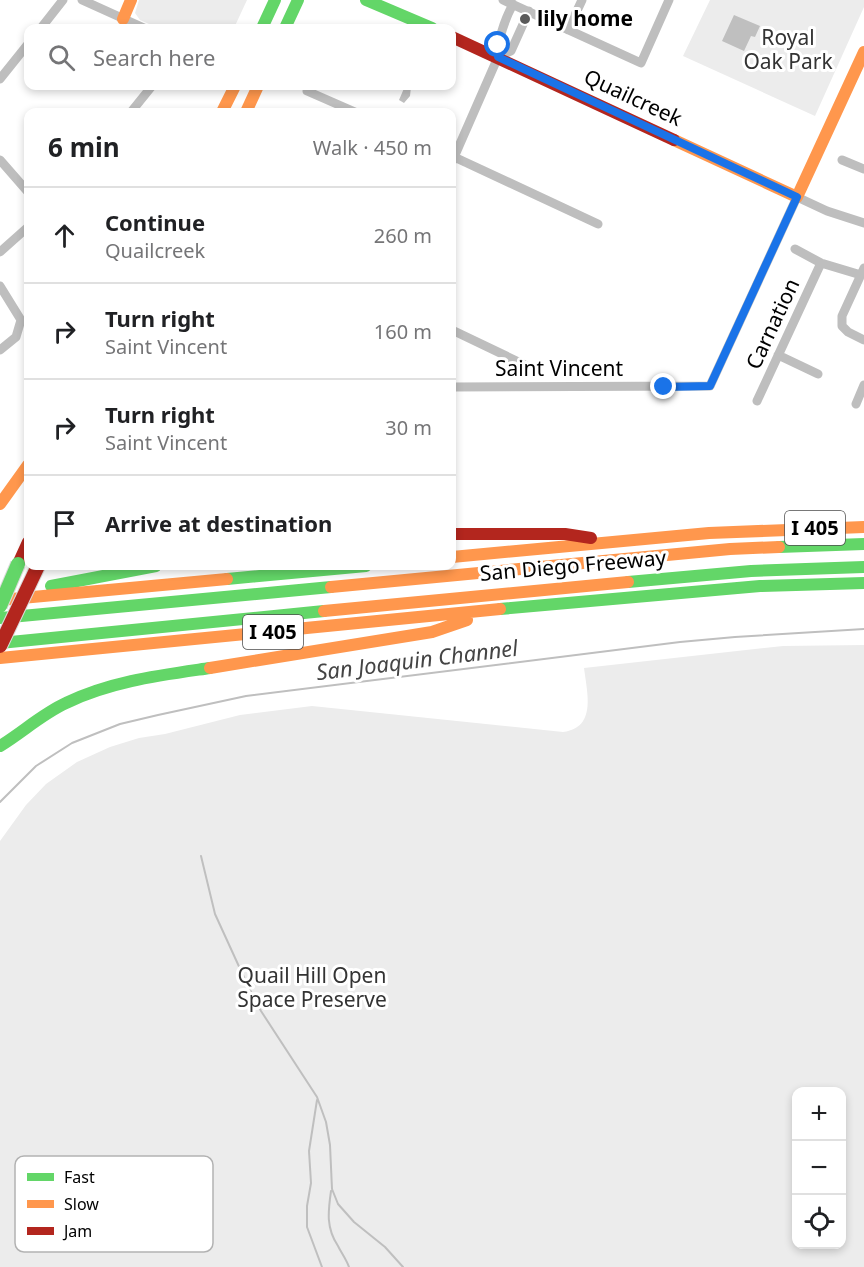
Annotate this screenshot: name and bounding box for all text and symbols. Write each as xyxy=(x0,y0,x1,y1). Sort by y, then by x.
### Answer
place label: lily home xyxy=(537,4,633,32)
marker: lily home xyxy=(518,12,532,26)
park label: Royal Oak Park xyxy=(743,23,833,75)
search box xyxy=(24,24,456,90)
route start xyxy=(484,31,510,57)
icon: search xyxy=(45,41,78,74)
text: Search here xyxy=(93,42,215,72)
street label: Quailcreek xyxy=(580,62,688,132)
text: 6 min xyxy=(48,129,120,165)
text: Walk · 450 m xyxy=(313,134,432,161)
text: Continue xyxy=(105,207,205,237)
icon: ahead xyxy=(48,219,81,252)
text: 260 m xyxy=(374,222,432,249)
text: Quailcreek xyxy=(105,237,205,264)
street label: Carnation xyxy=(739,274,805,374)
text: Turn right xyxy=(105,303,215,333)
icon: right xyxy=(48,315,81,348)
text: 160 m xyxy=(374,318,432,345)
text: Saint Vincent xyxy=(105,333,227,360)
street label: Saint Vincent xyxy=(495,354,624,382)
route end xyxy=(650,373,676,399)
text: Turn right xyxy=(105,399,215,429)
icon: right xyxy=(48,411,81,444)
text: 30 m xyxy=(385,414,432,441)
text: Saint Vincent xyxy=(105,429,227,456)
icon: arrive xyxy=(48,507,81,540)
text: Arrive at destination xyxy=(105,508,332,538)
road number: I 405 xyxy=(785,511,845,545)
street label: San Diego Freeway xyxy=(479,543,667,587)
road number: I 405 xyxy=(243,615,303,649)
water label: San Joaquin Channel xyxy=(314,632,521,686)
park label: Quail Hill Open Space Preserve xyxy=(237,961,387,1013)
map controls xyxy=(792,1087,846,1249)
button: + xyxy=(792,1087,846,1141)
button: − xyxy=(792,1141,846,1195)
legend xyxy=(15,1156,213,1252)
text: Fast xyxy=(64,1166,95,1188)
text: Slow xyxy=(64,1193,99,1215)
button: locate xyxy=(792,1195,846,1249)
text: Jam xyxy=(62,1220,92,1242)

